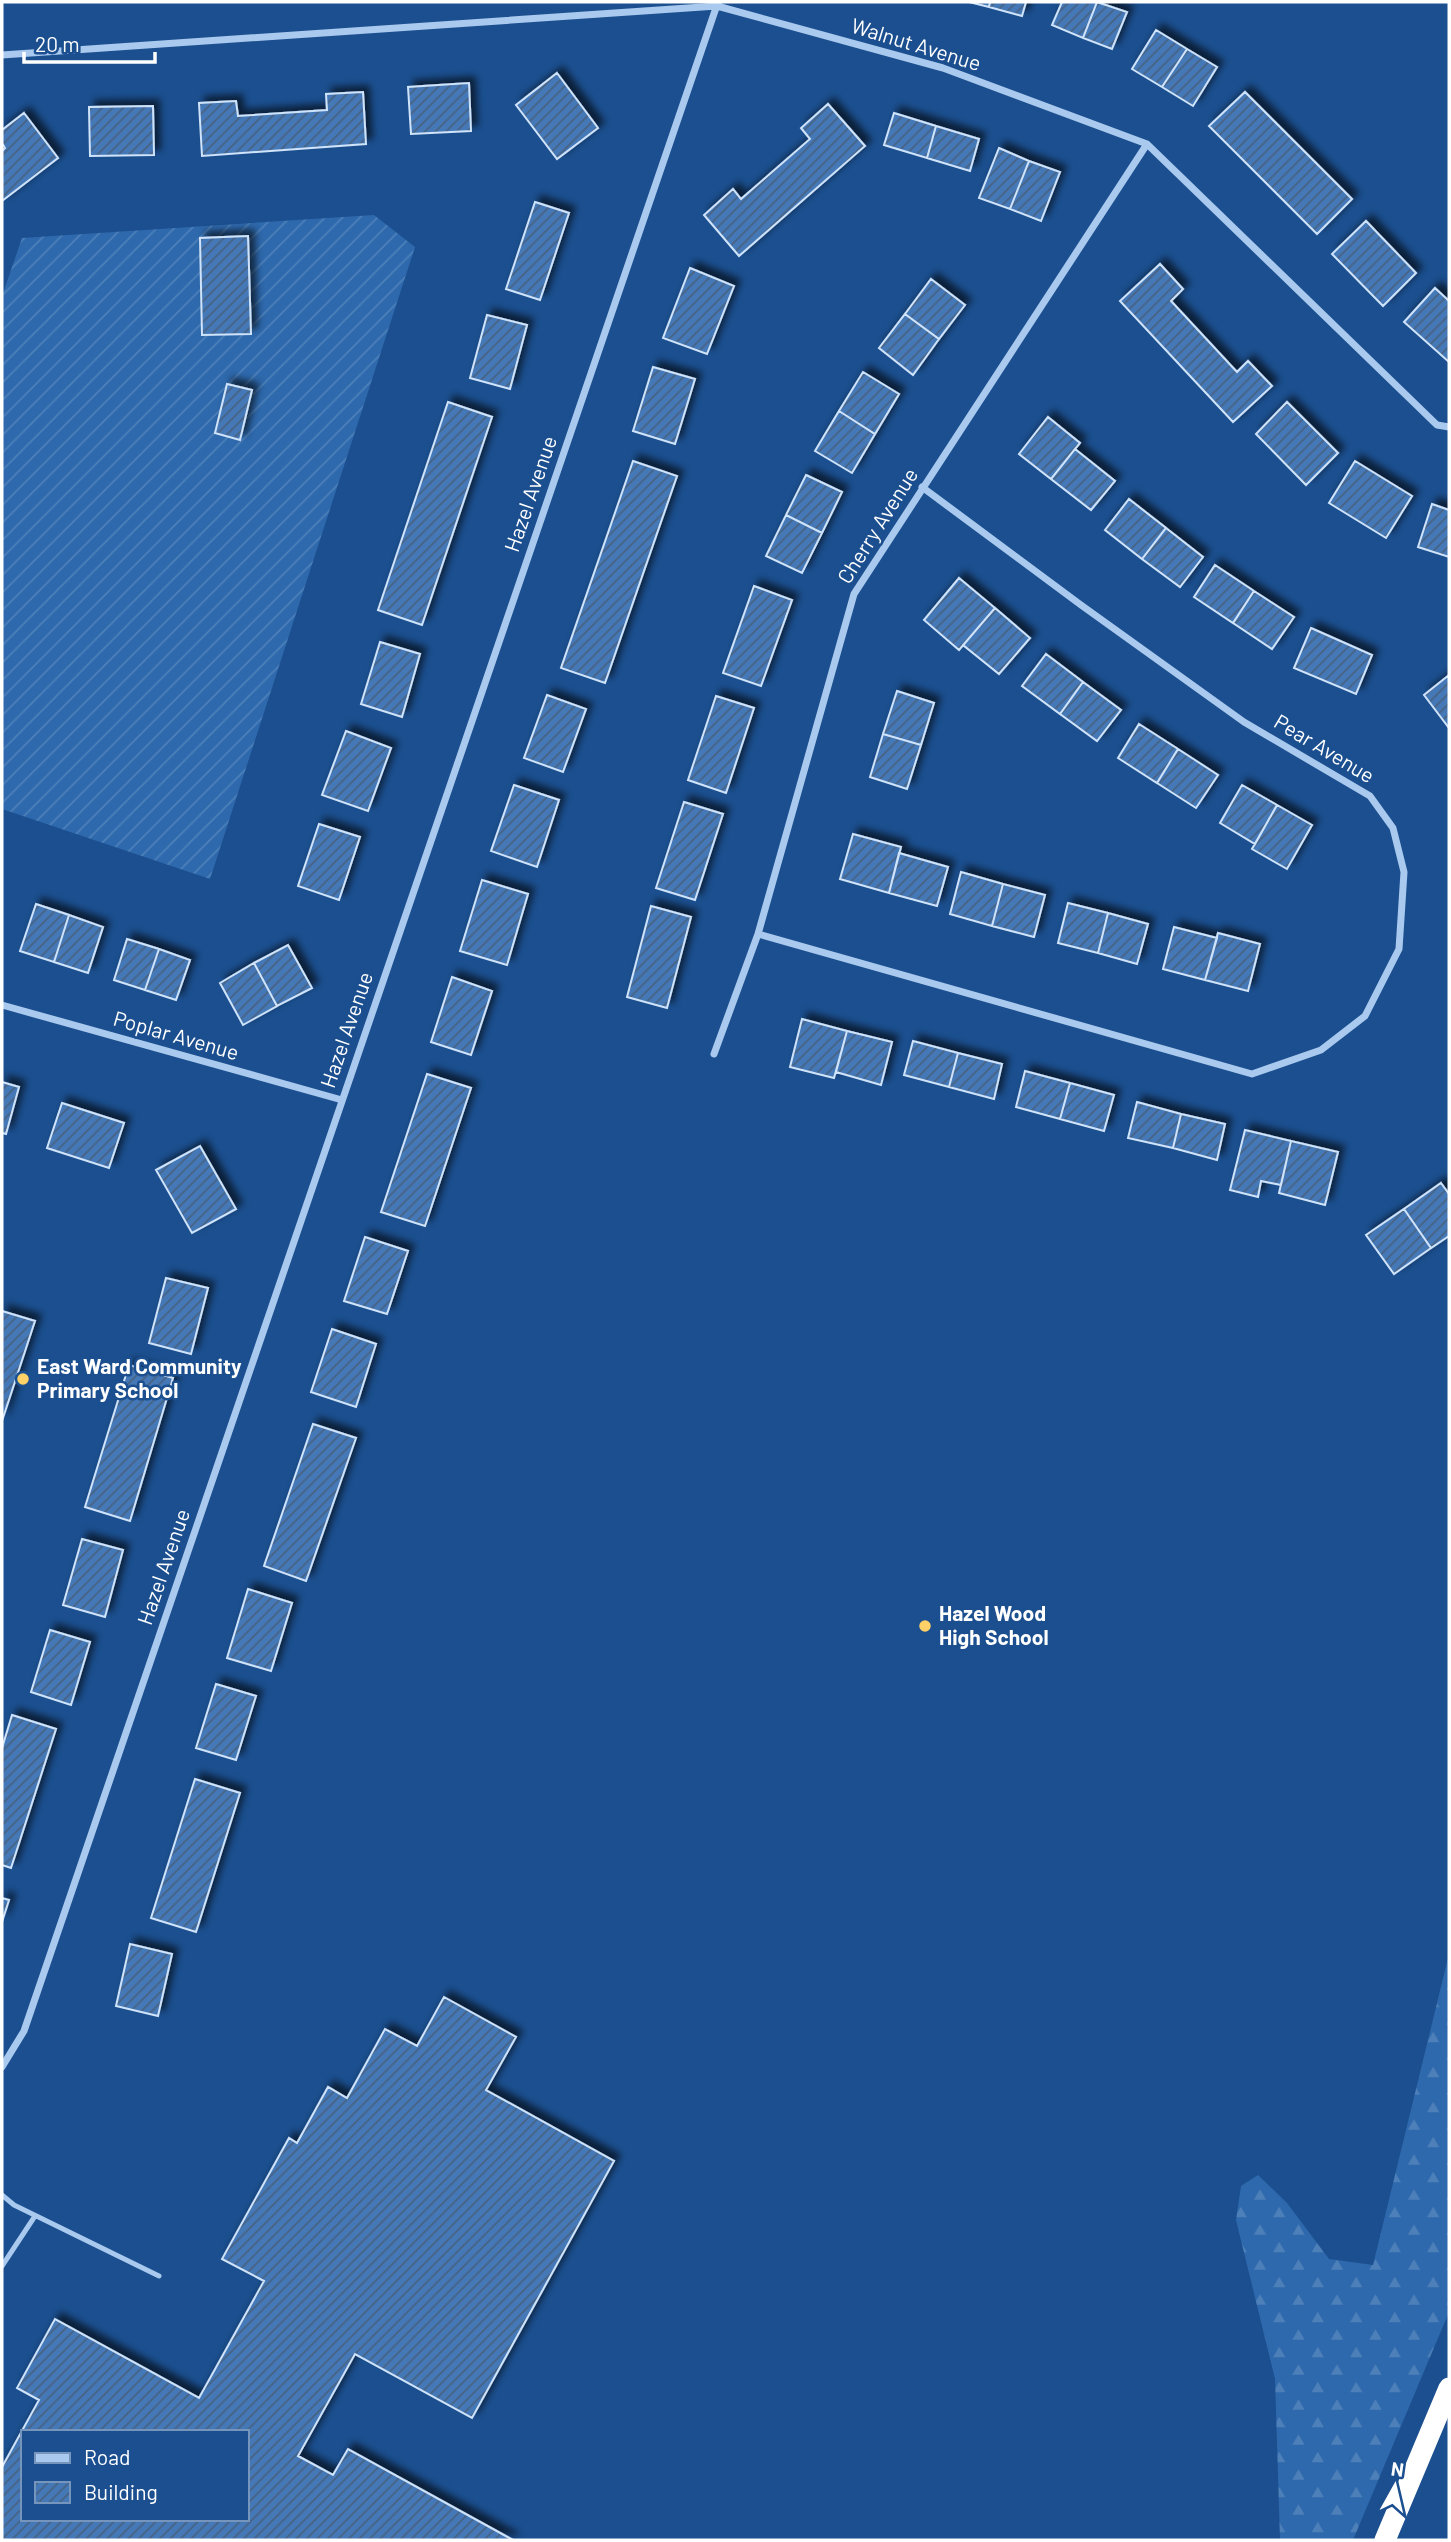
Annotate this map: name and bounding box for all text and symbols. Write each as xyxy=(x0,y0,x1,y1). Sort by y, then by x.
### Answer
street label: Walnut Avenue xyxy=(849,12,984,75)
scale bar xyxy=(24,21,156,65)
text: 20 m xyxy=(35,31,80,56)
street label: Hazel Avenue xyxy=(498,432,561,555)
street label: Cherry Avenue xyxy=(831,463,922,588)
street label: Pear Avenue xyxy=(1270,708,1379,787)
street label: Hazel Avenue xyxy=(314,968,377,1091)
street label: Poplar Avenue xyxy=(111,1005,242,1064)
place label: East Ward Community Primary School xyxy=(37,1353,242,1402)
marker: East Ward Community Primary School xyxy=(15,1371,31,1387)
street label: Hazel Avenue xyxy=(131,1505,194,1628)
place label: Hazel Wood High School xyxy=(939,1600,1049,1649)
marker: Hazel Wood High School xyxy=(917,1618,933,1634)
legend xyxy=(21,2430,248,2521)
text: Road xyxy=(84,2444,130,2469)
north arrow xyxy=(1360,2451,1430,2521)
text: N xyxy=(1390,2456,1405,2481)
text: Building xyxy=(84,2479,158,2504)

